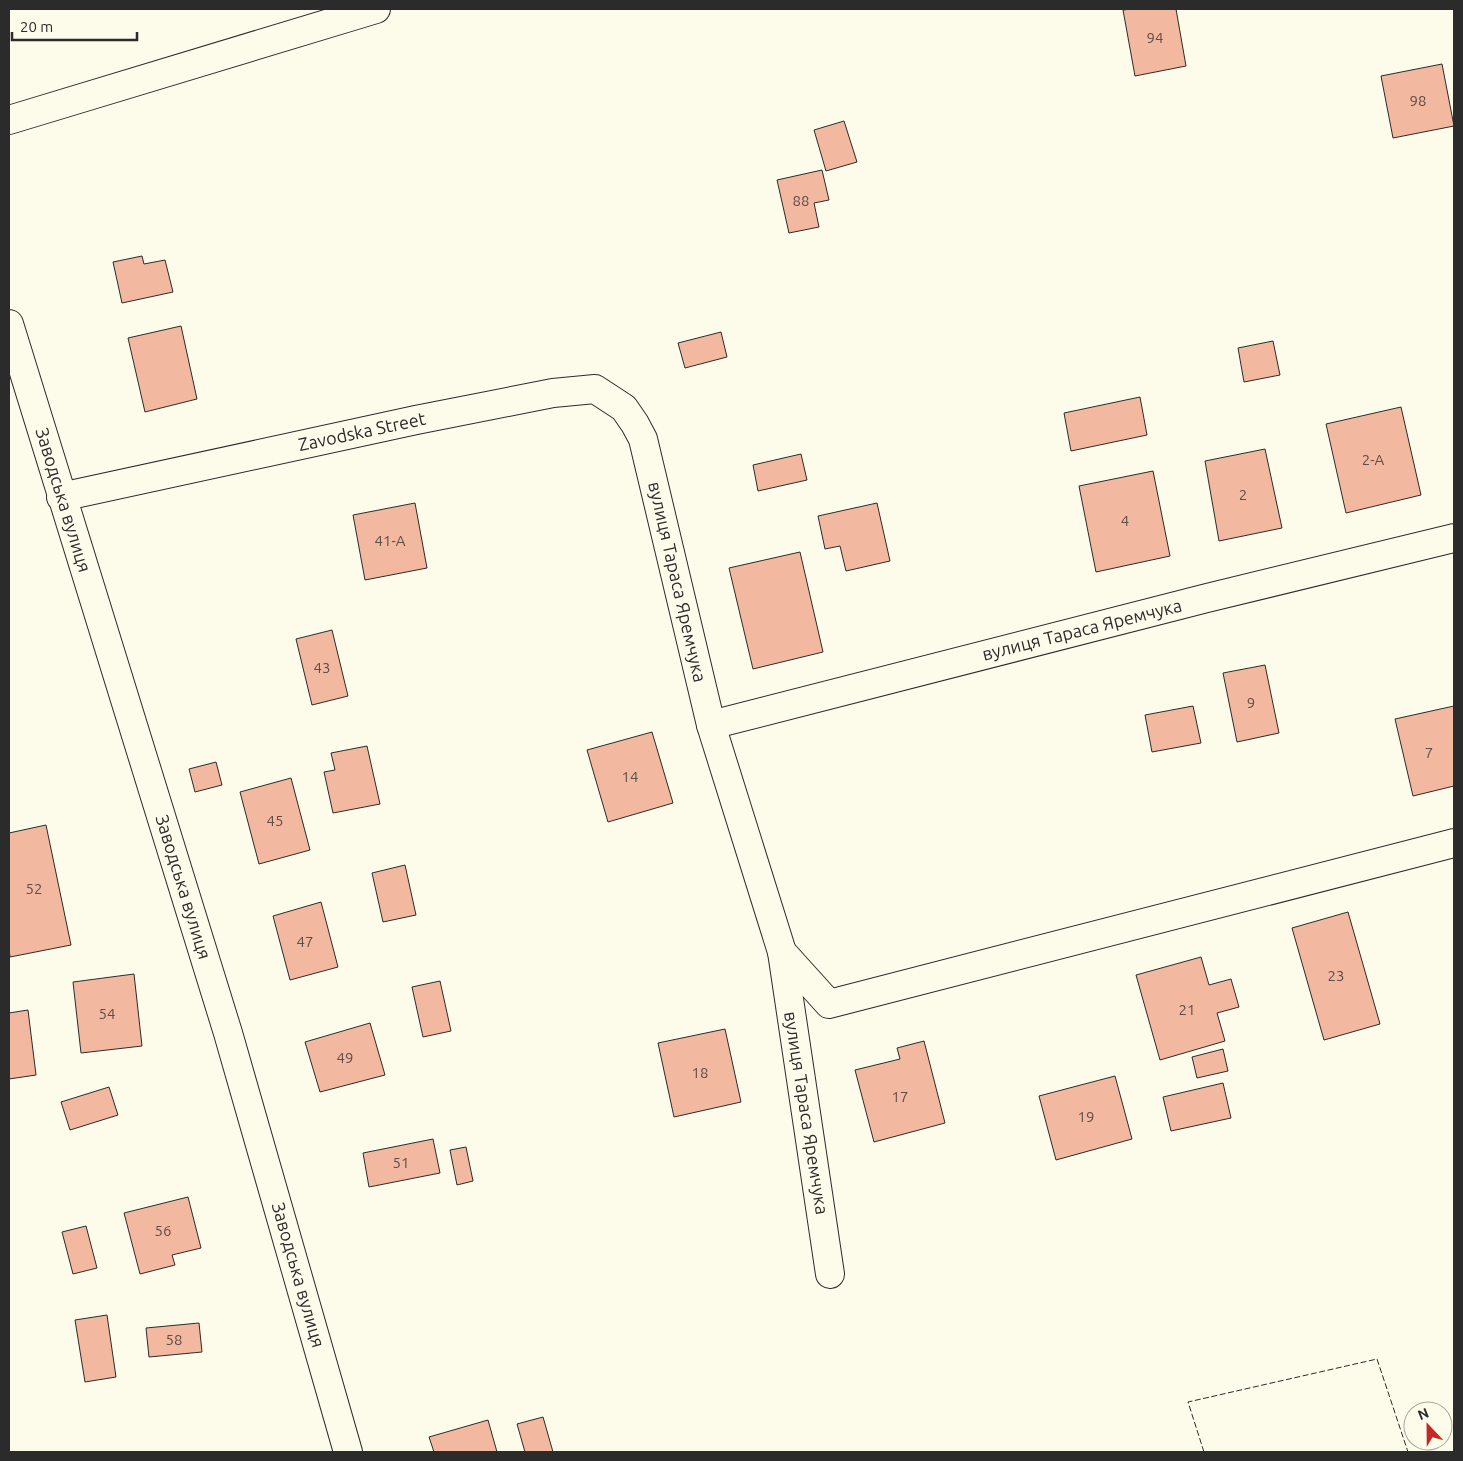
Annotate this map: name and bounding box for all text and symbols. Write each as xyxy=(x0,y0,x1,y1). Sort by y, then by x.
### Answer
scale bar xyxy=(12,10,138,42)
text: 20 m xyxy=(20,18,53,35)
house number: 94 xyxy=(1147,29,1163,46)
house number: 98 xyxy=(1410,92,1426,109)
house number: 88 xyxy=(793,192,809,209)
street label: Zavodska Street xyxy=(296,408,427,454)
street label: Заводська вулиця xyxy=(32,425,95,575)
house number: 2-А xyxy=(1362,451,1385,468)
street label: вулиця Тараса Яремчука xyxy=(645,480,711,684)
house number: 2 xyxy=(1239,486,1247,503)
house number: 4 xyxy=(1121,512,1129,529)
house number: 41-А xyxy=(374,532,406,549)
street label: вулиця Тараса Яремчука xyxy=(980,595,1184,664)
house number: 43 xyxy=(314,659,330,676)
house number: 9 xyxy=(1247,694,1255,711)
house number: 7 xyxy=(1425,744,1433,761)
house number: 14 xyxy=(622,768,638,785)
street label: Заводська вулиця xyxy=(152,812,215,962)
house number: 45 xyxy=(267,812,283,829)
house number: 52 xyxy=(26,880,42,897)
house number: 47 xyxy=(297,933,313,950)
house number: 23 xyxy=(1328,967,1344,984)
house number: 21 xyxy=(1179,1001,1195,1018)
house number: 54 xyxy=(99,1005,115,1022)
street label: вулиця Тараса Яремчука xyxy=(781,1010,833,1216)
house number: 49 xyxy=(337,1049,353,1066)
house number: 18 xyxy=(692,1064,708,1081)
house number: 17 xyxy=(892,1088,908,1105)
house number: 19 xyxy=(1078,1108,1094,1125)
house number: 51 xyxy=(393,1154,409,1171)
street label: Заводська вулиця xyxy=(269,1200,329,1350)
house number: 56 xyxy=(155,1222,171,1239)
house number: 58 xyxy=(166,1331,182,1348)
north arrow xyxy=(1403,1401,1453,1451)
text: N xyxy=(1415,1405,1431,1423)

